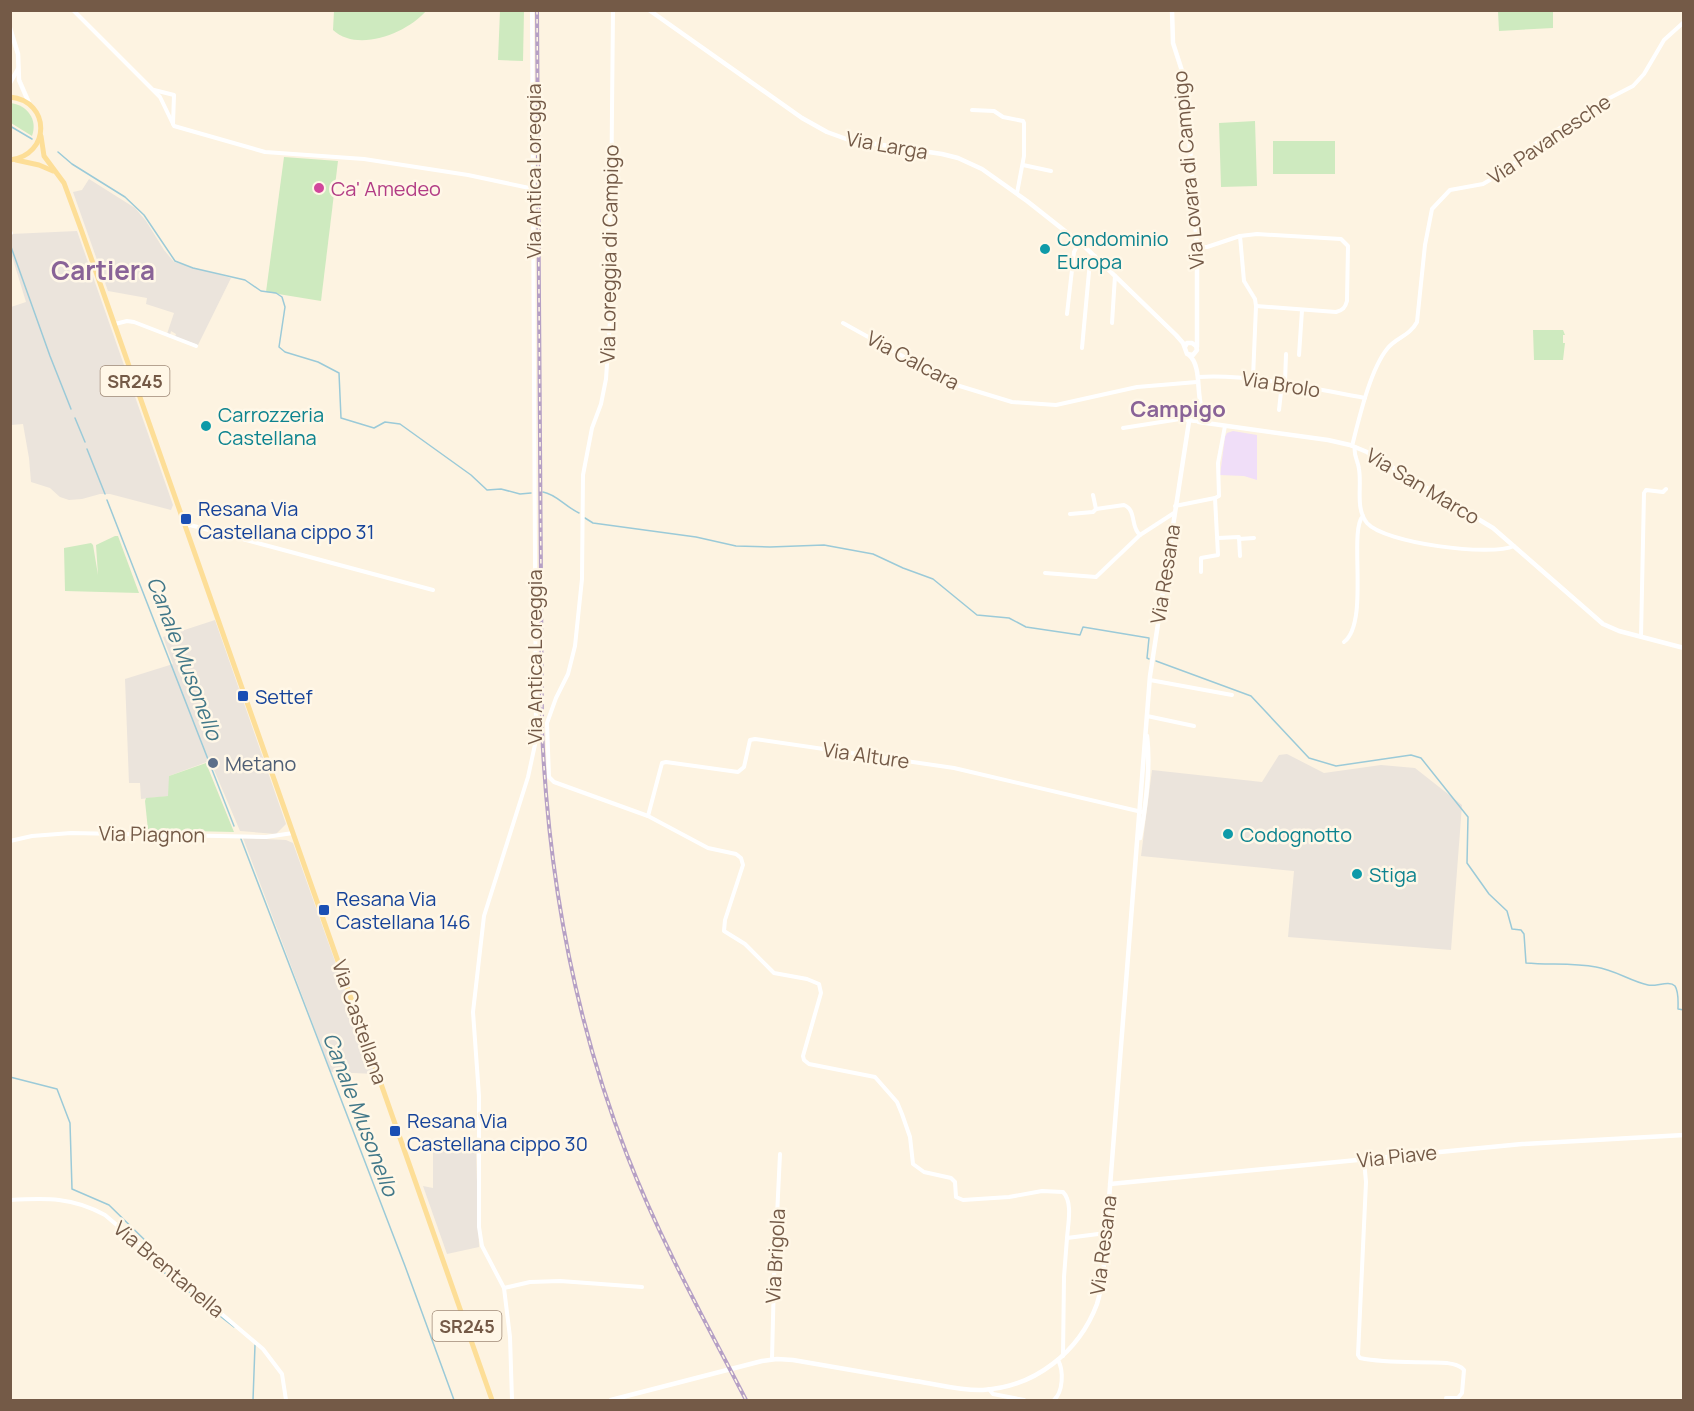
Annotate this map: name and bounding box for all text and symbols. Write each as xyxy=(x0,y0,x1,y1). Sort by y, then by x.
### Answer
street label: Via Lovara di Campigo xyxy=(1166,70,1210,270)
street label: Via Antica Loreggia xyxy=(520,84,547,259)
street label: Via Pavanesche xyxy=(1482,88,1616,190)
street label: Via Larga xyxy=(844,125,930,165)
street label: Via Loreggia di Campigo xyxy=(594,144,624,364)
place label: Ca' Amedeo xyxy=(331,175,441,202)
marker: Ca' Amedeo xyxy=(312,181,326,195)
place label: Condominio Europa xyxy=(1057,225,1169,275)
marker: Condominio Europa xyxy=(1038,242,1052,256)
district label: Cartiera xyxy=(51,252,155,288)
street label: Via Calcara xyxy=(862,324,964,396)
street label: Via Brolo xyxy=(1240,364,1322,404)
road number: SR245 xyxy=(100,366,170,396)
district label: Campigo xyxy=(1130,394,1226,424)
place label: Carrozzeria Castellana xyxy=(218,401,324,451)
marker: Carrozzeria Castellana xyxy=(199,419,213,433)
street label: Via San Marco xyxy=(1361,441,1485,531)
place label: Resana Via Castellana cippo 31 xyxy=(198,495,374,545)
marker: Resana Via Castellana cippo 31 xyxy=(179,512,193,526)
street label: Via Resana xyxy=(1144,522,1186,626)
street label: Via Antica Loreggia xyxy=(521,570,548,745)
water label: Canale Musonello xyxy=(141,572,230,745)
place label: Settef xyxy=(255,683,313,710)
marker: Settef xyxy=(236,689,250,703)
street label: Via Alture xyxy=(821,736,911,774)
place label: Metano xyxy=(225,750,296,777)
marker: Metano xyxy=(206,756,220,770)
street label: Via Piagnon xyxy=(98,820,206,848)
place label: Codognotto xyxy=(1240,821,1352,848)
marker: Codognotto xyxy=(1221,827,1235,841)
place label: Stiga xyxy=(1369,861,1417,888)
marker: Stiga xyxy=(1350,867,1364,881)
place label: Resana Via Castellana 146 xyxy=(336,885,471,935)
marker: Resana Via Castellana 146 xyxy=(317,903,331,917)
street label: Via Castellana xyxy=(326,956,394,1088)
water label: Canale Musonello xyxy=(317,1028,406,1201)
place label: Resana Via Castellana cippo 30 xyxy=(407,1107,588,1157)
marker: Resana Via Castellana cippo 30 xyxy=(388,1124,402,1138)
street label: Via Piave xyxy=(1356,1138,1438,1174)
street label: Via Resana xyxy=(1083,1194,1123,1296)
street label: Via Brigola xyxy=(759,1208,791,1304)
street label: Via Brentanella xyxy=(108,1215,230,1323)
road number: SR245 xyxy=(432,1311,502,1341)

